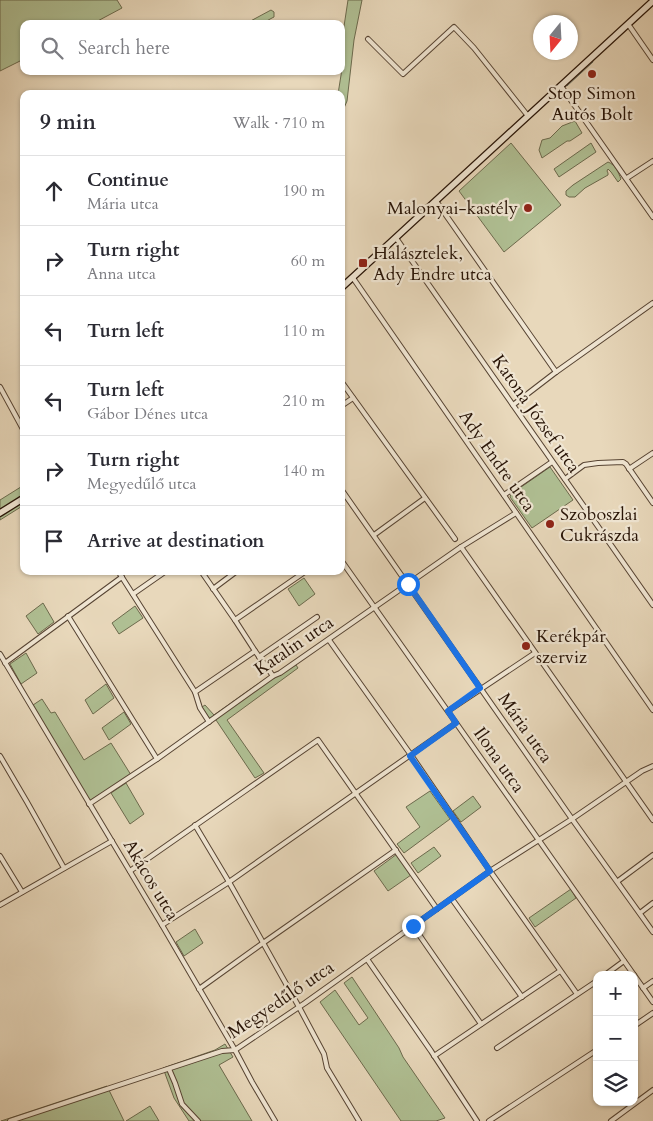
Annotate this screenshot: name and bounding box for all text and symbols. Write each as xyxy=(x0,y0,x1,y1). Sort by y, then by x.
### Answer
north arrow xyxy=(533,15,578,60)
search box xyxy=(20,20,345,75)
icon: search xyxy=(38,34,66,62)
text: Search here xyxy=(78,35,170,61)
marker: Stop Simon Autós Bolt xyxy=(586,68,598,80)
place label: Stop Simon Autós Bolt xyxy=(548,81,637,127)
text: 9 min xyxy=(40,108,96,137)
text: Walk · 710 m xyxy=(233,112,325,134)
text: Continue xyxy=(87,167,169,193)
icon: ahead xyxy=(40,177,68,205)
text: 190 m xyxy=(283,180,325,202)
text: Mária utca xyxy=(87,193,159,215)
place label: Malonyai-kastély xyxy=(387,196,518,221)
marker: Malonyai-kastély xyxy=(522,202,534,214)
text: Turn right xyxy=(87,237,179,263)
place label: Halásztelek, Ady Endre utca xyxy=(373,241,492,287)
icon: right xyxy=(40,247,68,275)
text: 60 m xyxy=(291,250,325,272)
marker: Halásztelek, Ady Endre utca xyxy=(357,257,369,269)
text: Anna utca xyxy=(87,263,156,285)
icon: left xyxy=(40,317,68,345)
text: Turn left xyxy=(87,318,164,344)
text: 110 m xyxy=(283,320,325,342)
street label: Katona József utca xyxy=(486,350,586,478)
text: Turn left xyxy=(87,377,164,403)
icon: left xyxy=(40,387,68,415)
text: 210 m xyxy=(283,390,325,412)
text: Gábor Dénes utca xyxy=(87,403,208,425)
street label: Ady Endre utca xyxy=(453,405,541,517)
text: Turn right xyxy=(87,447,179,473)
icon: right xyxy=(40,457,68,485)
text: 140 m xyxy=(283,460,325,482)
text: Megyedűlő utca xyxy=(87,473,196,495)
place label: Szoboszlai Cukrászda xyxy=(560,502,639,548)
marker: Szoboszlai Cukrászda xyxy=(544,518,556,530)
icon: arrive xyxy=(40,527,68,555)
text: Arrive at destination xyxy=(87,528,264,554)
route start xyxy=(397,573,420,596)
street label: Katalin utca xyxy=(249,610,339,682)
place label: Kerékpár szerviz xyxy=(536,624,606,670)
marker: Kerékpár szerviz xyxy=(520,640,532,652)
street label: Mária utca xyxy=(492,688,558,768)
street label: Ilona utca xyxy=(467,722,531,798)
street label: Akácos utca xyxy=(117,835,185,925)
route end xyxy=(402,915,425,938)
street label: Megyedűlő utca xyxy=(223,955,339,1045)
map controls xyxy=(593,971,638,1106)
button: + xyxy=(593,971,638,1016)
button: − xyxy=(593,1016,638,1061)
button: layers xyxy=(593,1061,638,1106)

